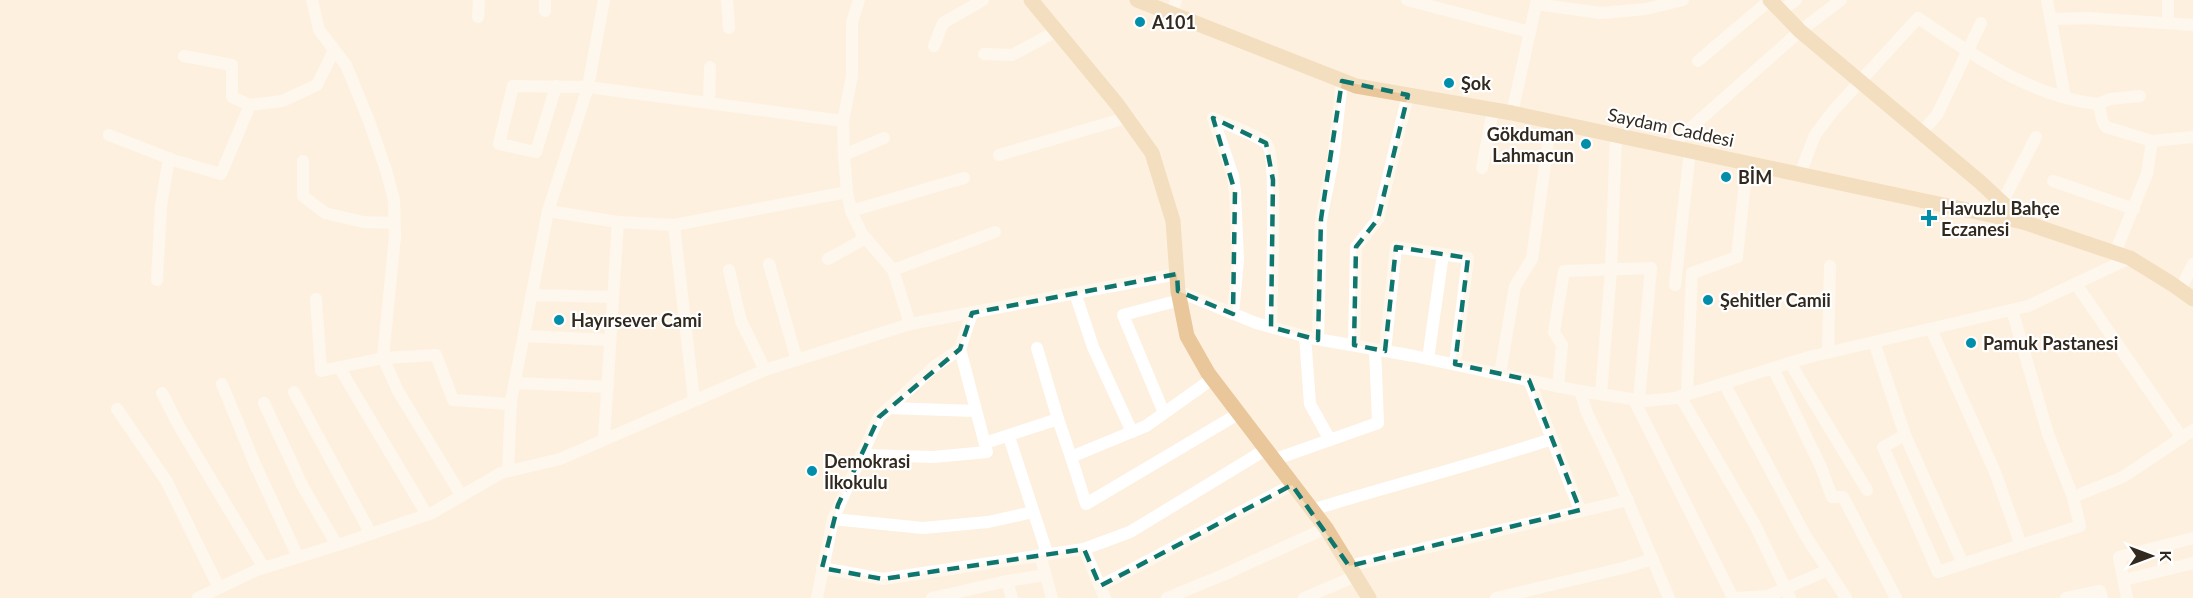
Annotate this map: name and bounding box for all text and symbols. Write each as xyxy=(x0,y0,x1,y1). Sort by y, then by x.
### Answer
place label: A101 xyxy=(1151,11,1196,33)
marker: A101 xyxy=(1133,15,1147,29)
place label: Şok xyxy=(1461,72,1491,94)
marker: Şok xyxy=(1442,76,1456,90)
street label: Saydam Caddesi xyxy=(1606,103,1736,151)
place label: Gökduman Lahmacun xyxy=(1487,123,1574,166)
marker: Gökduman Lahmacun xyxy=(1579,137,1593,151)
place label: BİM xyxy=(1738,166,1772,188)
marker: BİM xyxy=(1719,170,1733,184)
place label: Havuzlu Bahçe Eczanesi xyxy=(1941,197,2060,240)
marker: Havuzlu Bahçe Eczanesi xyxy=(1922,211,1936,225)
place label: Şehitler Camii xyxy=(1720,289,1831,311)
marker: Şehitler Camii xyxy=(1701,293,1715,307)
place label: Hayırsever Cami xyxy=(571,309,702,331)
marker: Hayırsever Cami xyxy=(552,313,566,327)
place label: Pamuk Pastanesi xyxy=(1983,332,2118,354)
marker: Pamuk Pastanesi xyxy=(1964,336,1978,350)
place label: Demokrasi İlkokulu xyxy=(824,450,910,493)
marker: Demokrasi İlkokulu xyxy=(805,464,819,478)
north arrow xyxy=(2121,526,2181,586)
text: K xyxy=(2157,551,2176,563)

